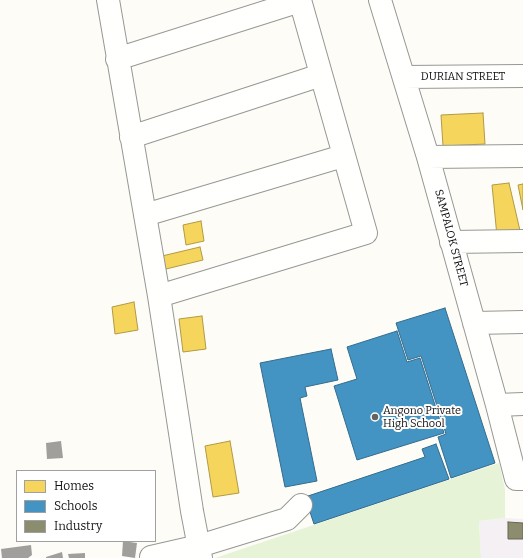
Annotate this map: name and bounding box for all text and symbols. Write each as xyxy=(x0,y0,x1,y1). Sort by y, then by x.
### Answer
street label: DURIAN STREET xyxy=(421,70,505,84)
street label: SAMPALOK STREET xyxy=(432,188,470,288)
place label: Angono Private High School xyxy=(383,404,461,430)
marker: Angono Private High School xyxy=(370,412,380,422)
legend xyxy=(16,470,156,542)
text: Homes xyxy=(54,479,94,493)
text: Schools xyxy=(54,499,97,513)
text: Industry xyxy=(54,519,102,533)

